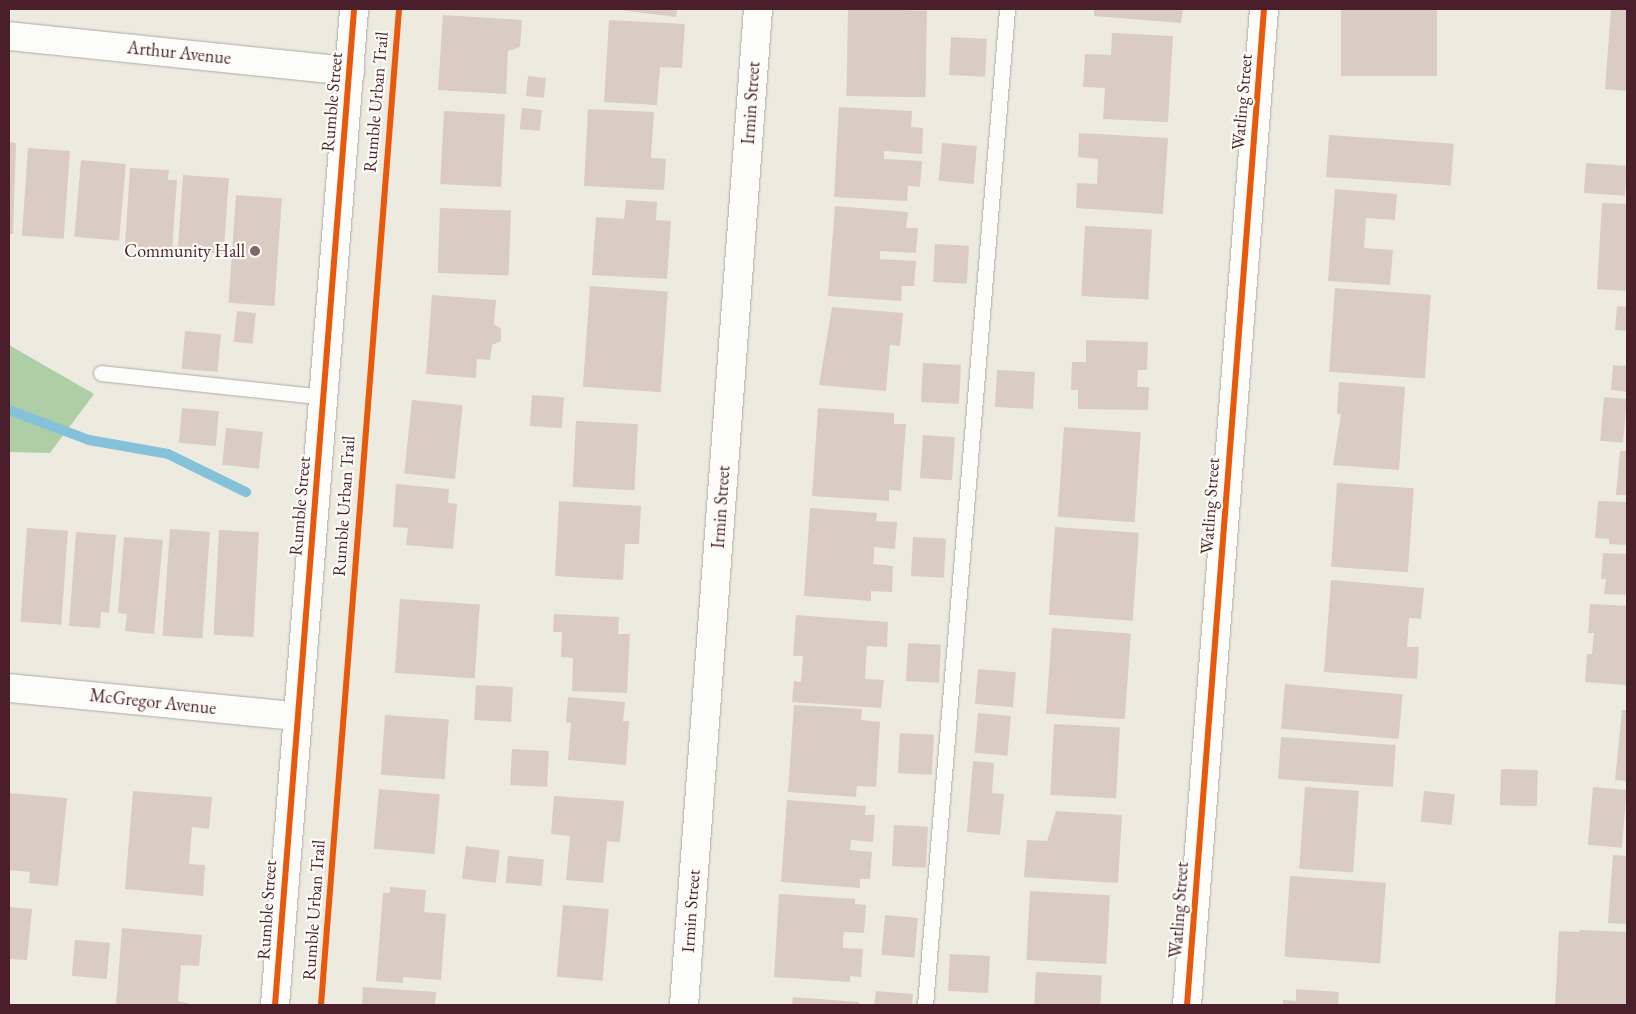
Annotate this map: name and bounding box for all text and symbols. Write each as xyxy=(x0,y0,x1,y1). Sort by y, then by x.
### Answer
street label: Rumble Urban Trail xyxy=(359,31,393,173)
street label: Arthur Avenue xyxy=(126,37,232,69)
street label: Rumble Street xyxy=(317,51,347,153)
street label: Watling Street xyxy=(1227,53,1257,151)
street label: Irmin Street xyxy=(737,61,765,145)
place label: Community Hall xyxy=(124,240,245,262)
marker: Community Hall xyxy=(249,245,261,257)
street label: Rumble Urban Trail xyxy=(328,435,360,577)
street label: Rumble Street xyxy=(285,455,315,557)
street label: Watling Street xyxy=(1196,457,1224,555)
street label: Irmin Street xyxy=(707,465,735,549)
street label: McGregor Avenue xyxy=(89,685,217,719)
street label: Rumble Urban Trail xyxy=(298,839,330,981)
street label: Rumble Street xyxy=(253,859,281,961)
street label: Watling Street xyxy=(1165,861,1193,959)
street label: Irmin Street xyxy=(677,869,705,953)

